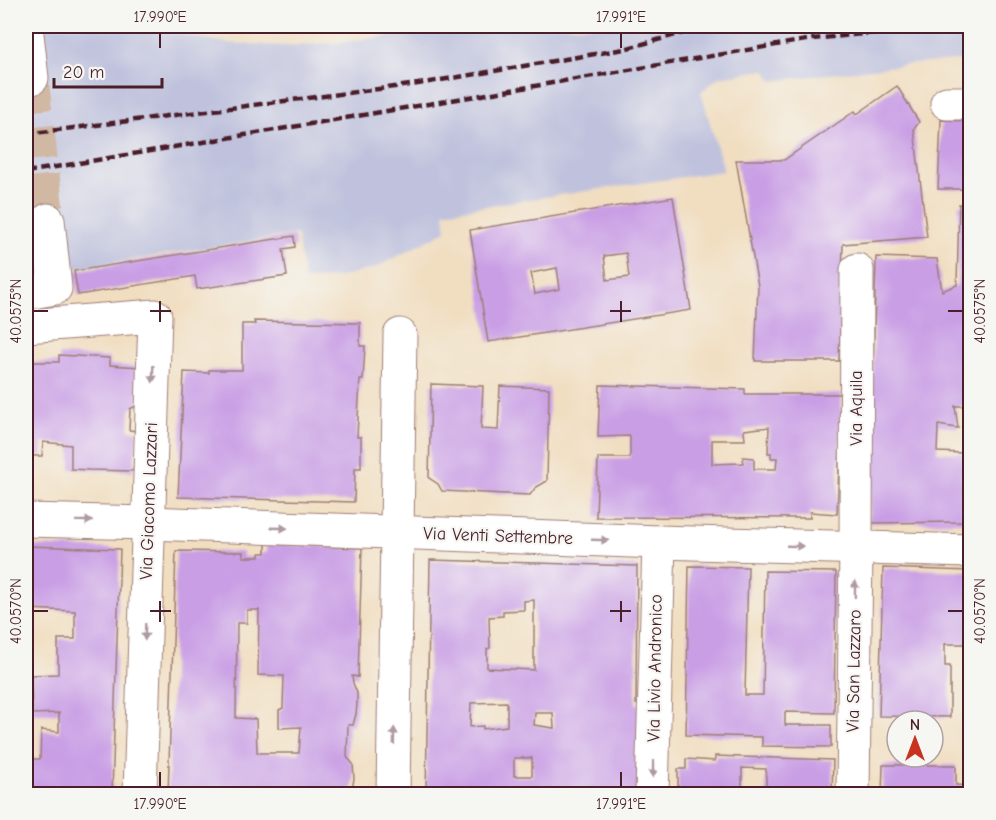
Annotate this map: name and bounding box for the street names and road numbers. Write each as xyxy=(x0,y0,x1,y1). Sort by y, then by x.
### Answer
street label: Via Aquila xyxy=(846,370,867,446)
street label: Via Giacomo Lazzari xyxy=(136,422,162,580)
street label: Via Venti Settembre xyxy=(423,523,573,549)
street label: Via Livio Andronico xyxy=(643,594,667,742)
street label: Via San Lazzaro xyxy=(842,609,866,733)

